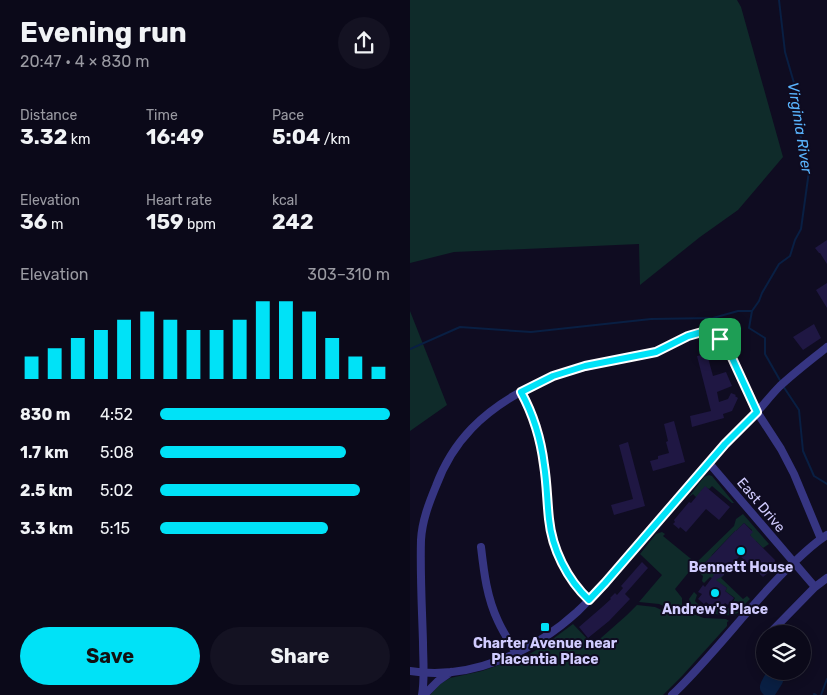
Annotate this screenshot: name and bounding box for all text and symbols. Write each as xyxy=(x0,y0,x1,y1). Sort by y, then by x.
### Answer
text: Evening run xyxy=(20,16,187,49)
button: share xyxy=(338,17,390,69)
text: 20:47 · 4 × 830 m xyxy=(20,52,149,71)
water label: Virginia River xyxy=(784,81,816,176)
text: Distance xyxy=(20,107,77,124)
text: Time xyxy=(146,107,178,124)
text: Pace xyxy=(272,107,304,124)
text: 3.32 xyxy=(20,124,67,149)
text: 16:49 xyxy=(146,124,204,149)
text: 5:04 xyxy=(272,124,320,149)
text: km xyxy=(67,131,90,148)
text: /km xyxy=(320,131,350,148)
text: Elevation xyxy=(20,192,80,209)
text: Heart rate xyxy=(146,192,212,209)
text: kcal xyxy=(272,192,298,209)
text: 36 xyxy=(20,209,48,234)
text: 159 xyxy=(146,209,183,234)
text: 242 xyxy=(272,209,314,234)
text: m xyxy=(48,216,63,233)
text: bpm xyxy=(183,216,216,233)
text: Elevation xyxy=(20,265,89,284)
text: 303–310 m xyxy=(307,265,390,284)
pin xyxy=(699,318,741,360)
icon: arrive xyxy=(706,325,734,353)
text: 830 m xyxy=(20,405,70,424)
text: 4:52 xyxy=(100,405,133,424)
text: 1.7 km xyxy=(20,443,69,462)
text: 5:08 xyxy=(100,443,134,462)
street label: East Drive xyxy=(733,474,789,536)
text: 2.5 km xyxy=(20,481,73,500)
text: 5:02 xyxy=(100,481,133,500)
text: 3.3 km xyxy=(20,519,73,538)
text: 5:15 xyxy=(100,519,130,538)
marker: Bennett House xyxy=(735,545,747,557)
place label: Bennett House xyxy=(689,559,793,576)
marker: Andrew's Place xyxy=(709,587,721,599)
place label: Andrew's Place xyxy=(662,601,768,618)
marker: Charter Avenue near Placentia Place xyxy=(539,621,551,633)
map controls xyxy=(756,625,811,680)
button: layers xyxy=(756,625,811,680)
button: Save xyxy=(20,627,200,685)
button: Share xyxy=(210,627,390,685)
place label: Charter Avenue near Placentia Place xyxy=(473,635,618,668)

